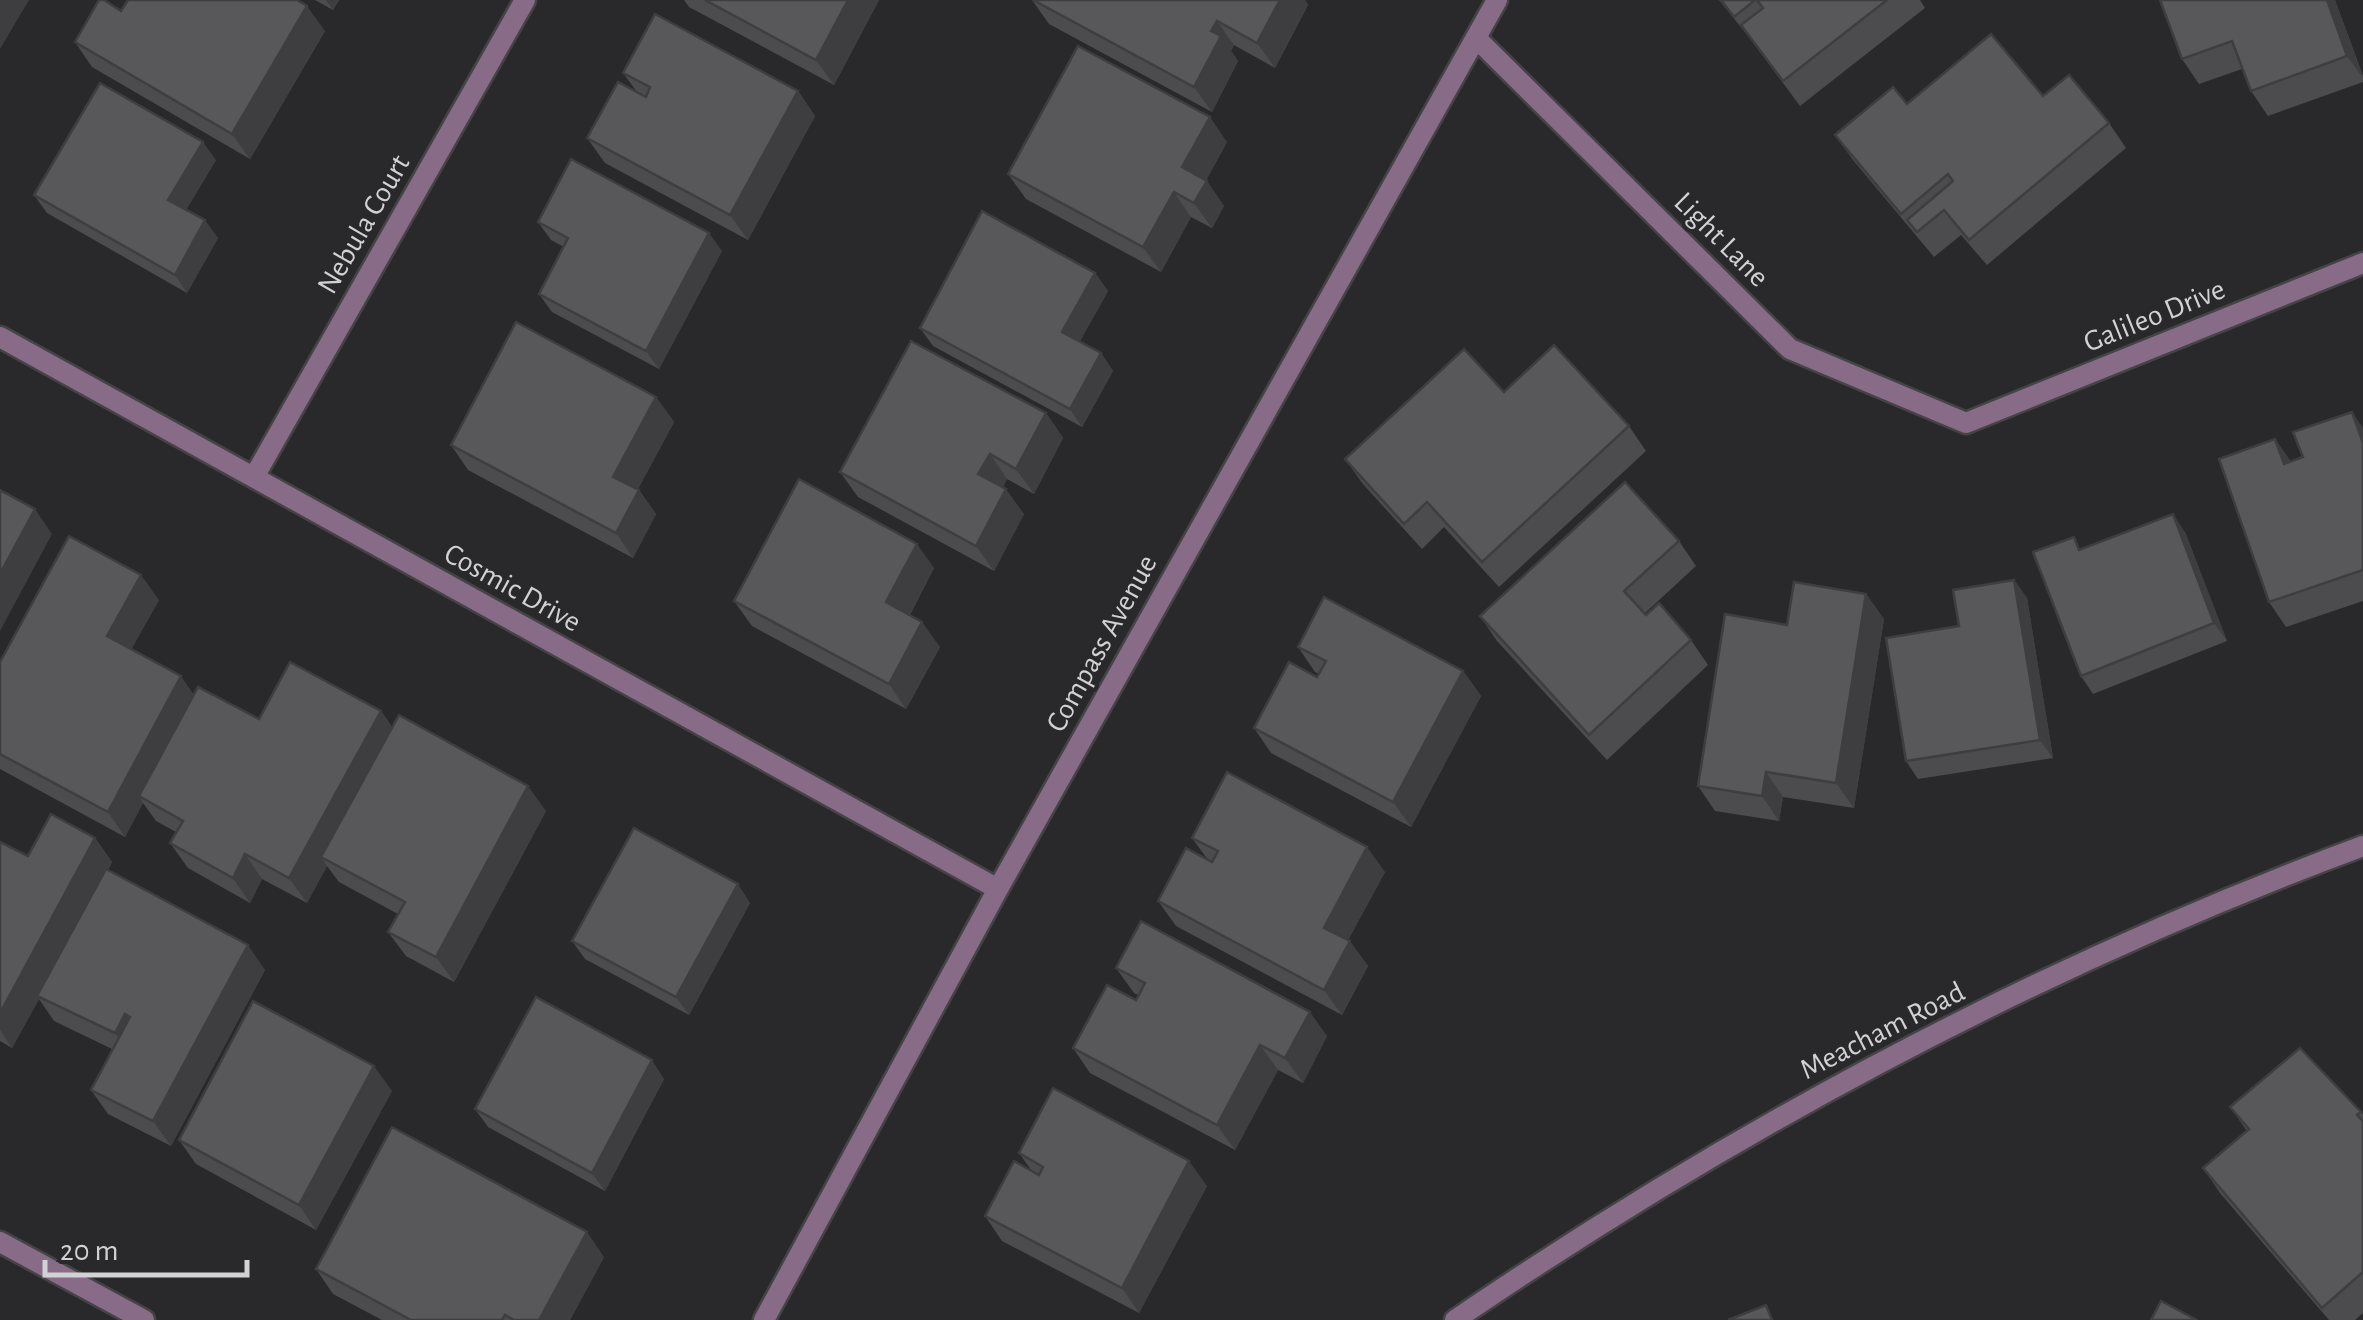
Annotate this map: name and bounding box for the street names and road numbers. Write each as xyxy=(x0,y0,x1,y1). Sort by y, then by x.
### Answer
street label: Nebula Court xyxy=(312,150,416,299)
street label: Light Lane xyxy=(1668,187,1774,293)
street label: Galileo Drive xyxy=(2079,274,2229,358)
street label: Cosmic Drive xyxy=(439,538,586,638)
street label: Compass Avenue xyxy=(1041,550,1163,737)
street label: Meacham Road xyxy=(1795,977,1969,1085)

